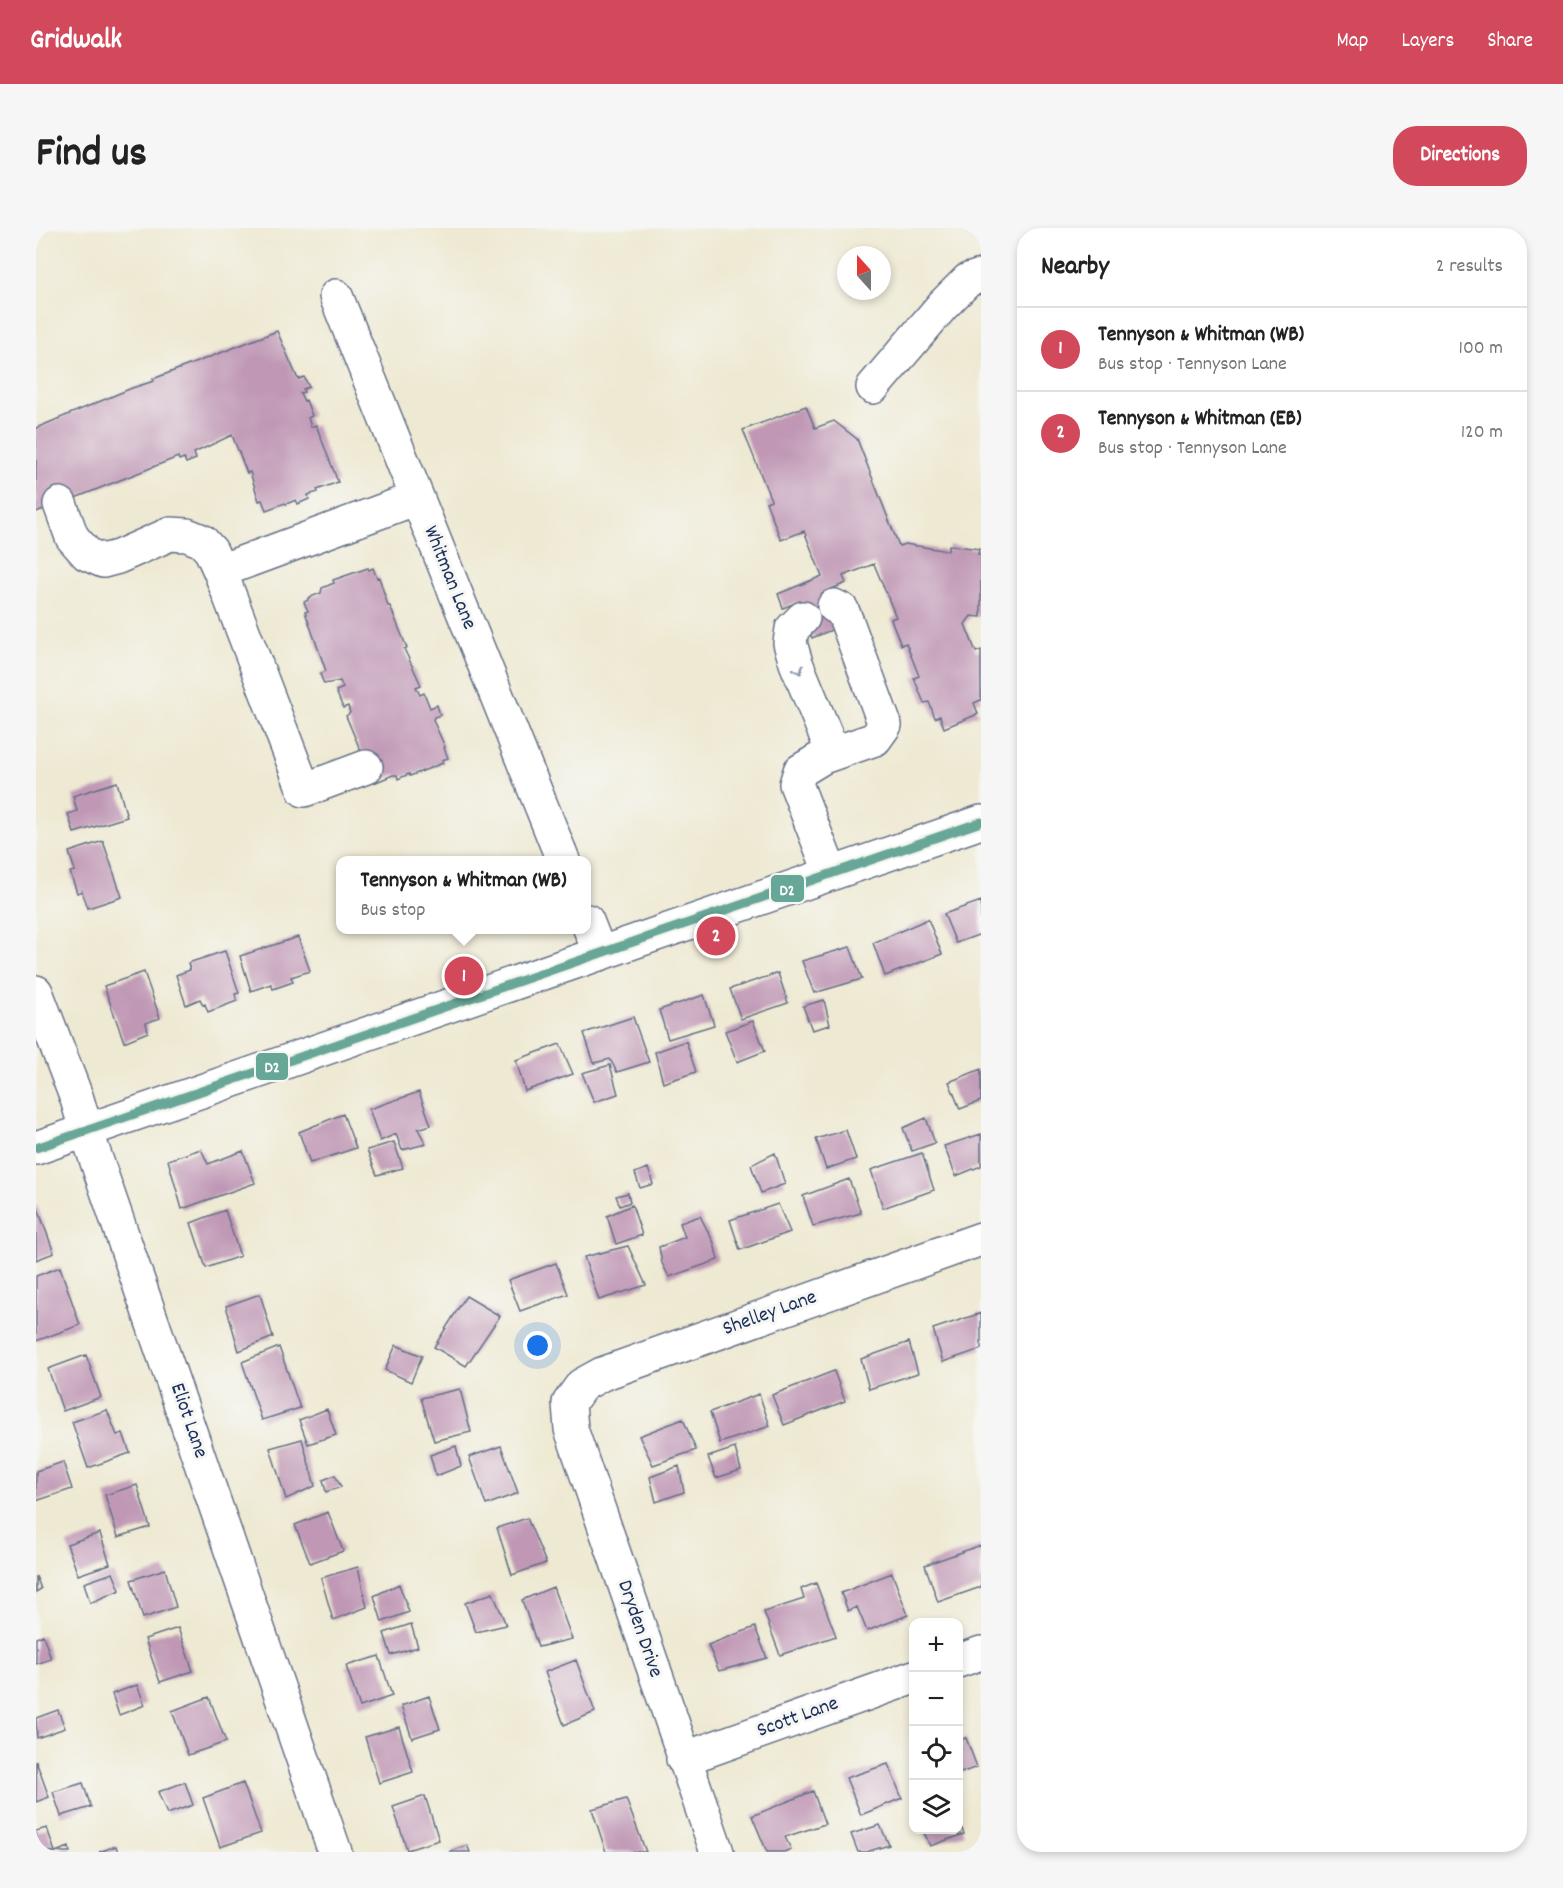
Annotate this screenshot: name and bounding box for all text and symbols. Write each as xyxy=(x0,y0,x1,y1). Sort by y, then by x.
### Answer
text: Gridwalk xyxy=(30,22,122,62)
text: Map xyxy=(1337,27,1368,57)
text: Layers xyxy=(1401,27,1454,57)
text: Share xyxy=(1487,27,1533,57)
text: Find us xyxy=(36,126,147,186)
button: Directions xyxy=(1393,126,1527,186)
north arrow xyxy=(837,246,891,300)
text: Nearby xyxy=(1041,249,1109,286)
text: 2 results xyxy=(1436,253,1503,281)
text: Tennyson & Whitman (WB) xyxy=(1098,320,1304,351)
text: 1 xyxy=(1058,335,1063,363)
text: 100 m xyxy=(1459,335,1503,363)
text: Bus stop · Tennyson Lane xyxy=(1098,351,1287,379)
text: Tennyson & Whitman (EB) xyxy=(1098,404,1302,435)
text: 2 xyxy=(1056,419,1065,447)
text: 120 m xyxy=(1461,419,1503,447)
text: Bus stop · Tennyson Lane xyxy=(1098,435,1287,463)
street label: Whitman Lane xyxy=(415,522,483,634)
one-way arrow xyxy=(792,664,804,675)
popup xyxy=(336,856,591,934)
text: Tennyson & Whitman (WB) xyxy=(360,866,567,897)
line badge: D2 xyxy=(770,874,805,903)
text: D2 xyxy=(779,880,795,903)
text: Bus stop xyxy=(360,897,425,925)
pin: 2 xyxy=(696,914,736,958)
pin: 1 xyxy=(444,954,484,999)
line badge: D2 xyxy=(255,1052,289,1081)
text: D2 xyxy=(264,1057,280,1080)
street label: Shelley Lane xyxy=(719,1283,821,1345)
your location xyxy=(523,1331,552,1360)
street label: Eliot Lane xyxy=(161,1379,215,1463)
street label: Dryden Drive xyxy=(608,1576,670,1682)
map controls xyxy=(909,1618,963,1834)
button: + xyxy=(909,1618,963,1672)
button: − xyxy=(909,1672,963,1726)
street label: Scott Lane xyxy=(753,1689,843,1747)
button: locate xyxy=(909,1726,963,1780)
button: layers xyxy=(909,1780,963,1834)

